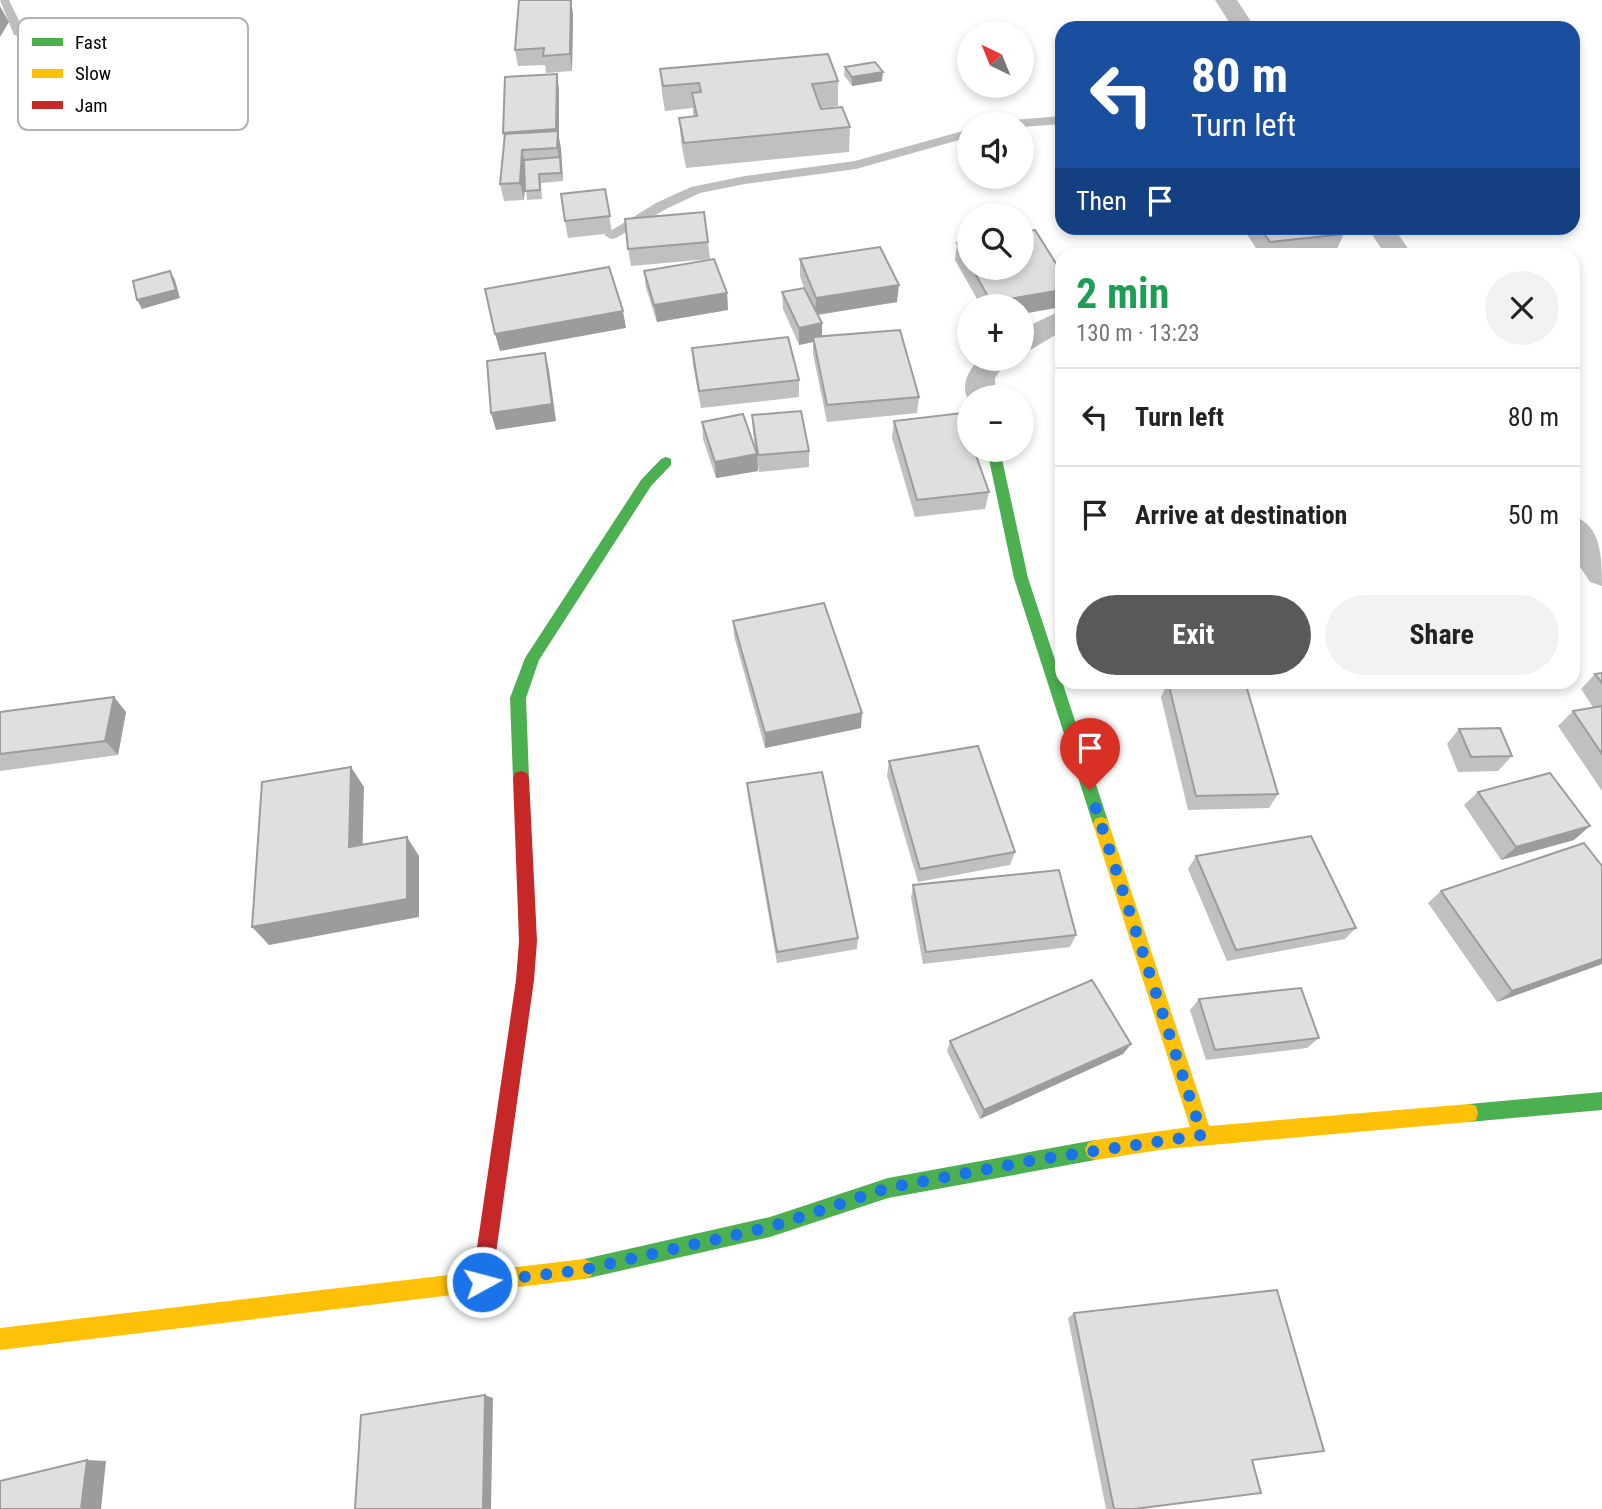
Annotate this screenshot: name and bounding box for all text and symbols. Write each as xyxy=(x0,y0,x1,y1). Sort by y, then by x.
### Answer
legend xyxy=(18,18,248,130)
north arrow xyxy=(957,21,1034,98)
map controls xyxy=(957,21,1034,462)
text: Fast xyxy=(75,31,107,54)
text: 80 m xyxy=(1191,47,1288,104)
icon: left xyxy=(1076,49,1167,140)
text: Slow xyxy=(75,62,111,85)
text: Jam xyxy=(75,94,108,117)
text: Turn left xyxy=(1191,106,1296,144)
button: sound xyxy=(957,112,1034,189)
icon: arrive xyxy=(1141,182,1179,220)
text: Then xyxy=(1076,186,1127,216)
button: search xyxy=(957,203,1034,280)
text: 2 min xyxy=(1076,269,1169,318)
button: close xyxy=(1485,271,1559,345)
button: + xyxy=(957,294,1034,371)
text: 130 m · 13:23 xyxy=(1076,320,1200,347)
button: − xyxy=(957,385,1034,462)
icon: left xyxy=(1076,398,1114,436)
text: Turn left xyxy=(1135,402,1224,432)
text: 80 m xyxy=(1508,402,1559,432)
icon: arrive xyxy=(1076,496,1114,534)
text: Arrive at destination xyxy=(1135,500,1347,530)
text: 50 m xyxy=(1508,500,1559,530)
button: Exit xyxy=(1076,595,1311,675)
button: Share xyxy=(1325,595,1559,675)
pin xyxy=(1060,718,1120,790)
icon: arrive xyxy=(1071,729,1109,767)
position arrow xyxy=(445,1245,519,1319)

